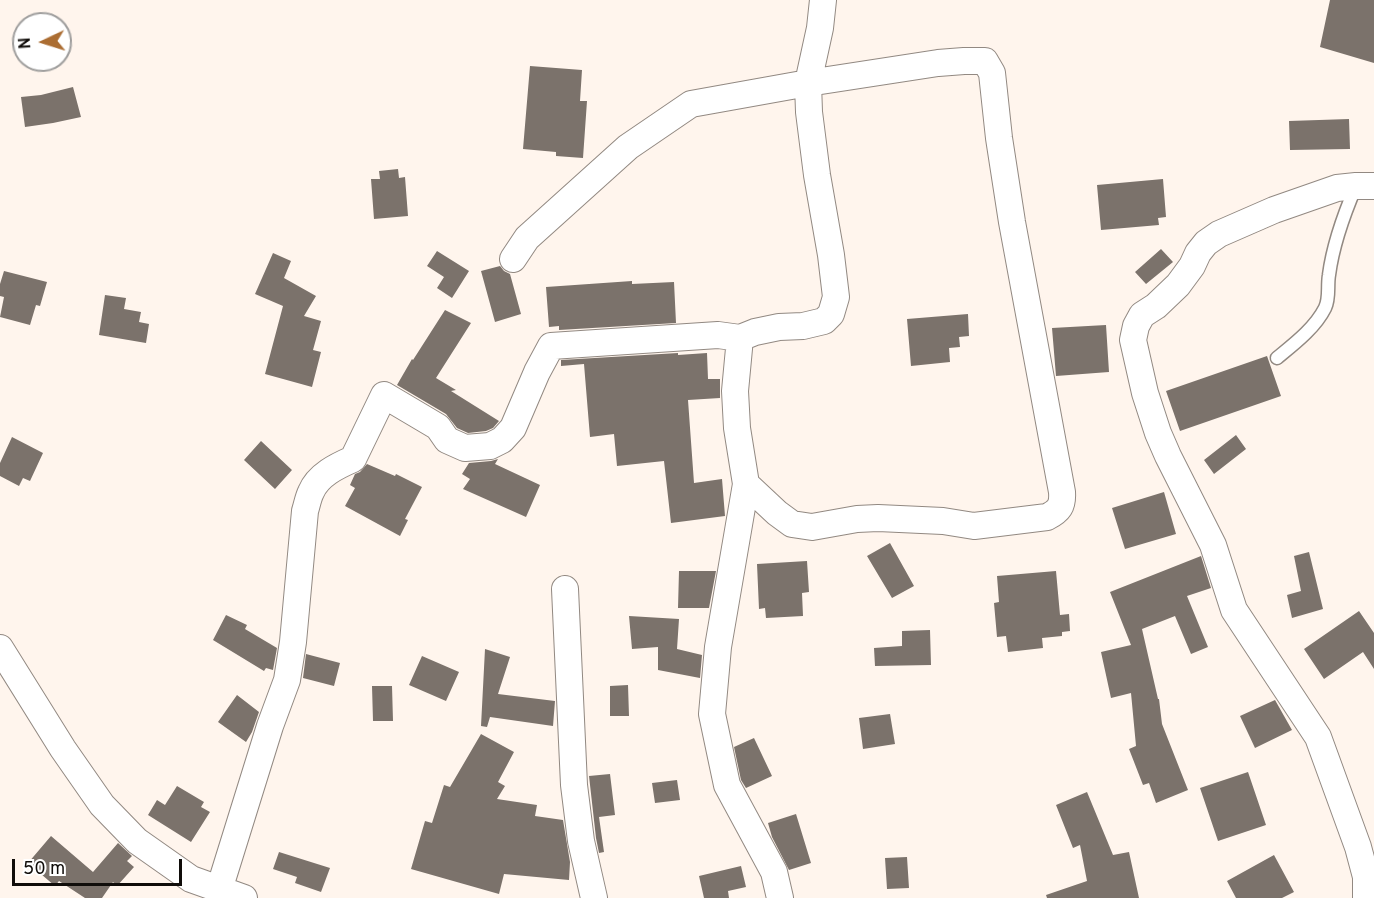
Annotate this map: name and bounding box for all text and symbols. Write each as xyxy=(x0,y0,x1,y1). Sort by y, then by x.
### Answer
north arrow xyxy=(12,12,72,72)
text: N xyxy=(16,37,36,50)
scale bar xyxy=(15,847,184,885)
text: 50 m xyxy=(23,858,65,881)

